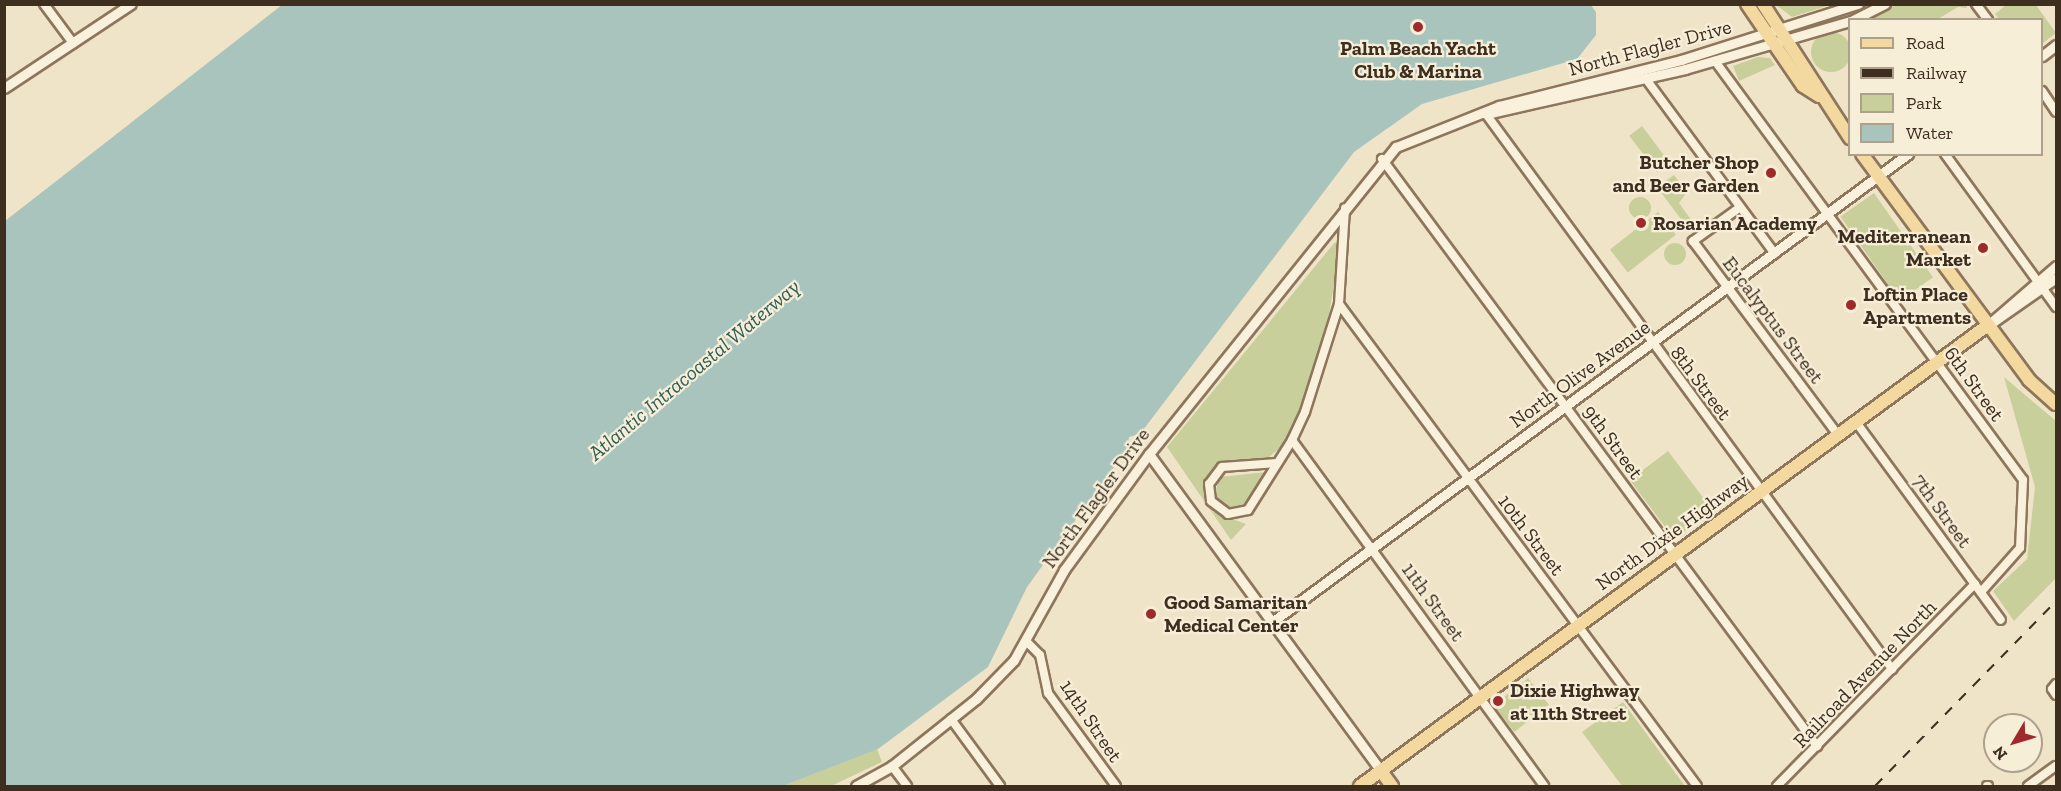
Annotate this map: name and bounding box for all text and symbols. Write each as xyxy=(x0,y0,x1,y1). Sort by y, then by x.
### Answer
street label: North Flagler Drive xyxy=(1566,15,1734,81)
legend xyxy=(1848,18,2043,156)
marker: Palm Beach Yacht Club & Marina xyxy=(1411,20,1425,34)
text: Road xyxy=(1906,32,1945,54)
place label: Palm Beach Yacht Club & Marina xyxy=(1340,36,1496,83)
text: Railway xyxy=(1906,62,1967,84)
text: Park xyxy=(1906,92,1942,114)
text: Water xyxy=(1906,122,1953,144)
place label: Butcher Shop and Beer Garden xyxy=(1612,150,1759,197)
marker: Butcher Shop and Beer Garden xyxy=(1764,166,1778,180)
place label: Rosarian Academy xyxy=(1653,211,1818,235)
marker: Rosarian Academy xyxy=(1634,216,1648,230)
place label: Mediterranean Market xyxy=(1837,225,1971,272)
marker: Mediterranean Market xyxy=(1976,241,1990,255)
street label: Eucalyptus Street xyxy=(1717,252,1829,388)
water label: Atlantic Intracoastal Waterway xyxy=(583,274,805,466)
place label: Loftin Place Apartments xyxy=(1863,282,1971,329)
marker: Loftin Place Apartments xyxy=(1844,298,1858,312)
street label: North Olive Avenue xyxy=(1505,315,1655,433)
street label: 8th Street xyxy=(1665,341,1737,425)
street label: 6th Street xyxy=(1939,342,2009,426)
street label: 9th Street xyxy=(1578,400,1648,484)
street label: North Flagler Drive xyxy=(1037,423,1155,573)
street label: North Dixie Highway xyxy=(1591,469,1753,595)
street label: 7th Street xyxy=(1907,469,1977,553)
street label: 10th Street xyxy=(1493,490,1569,580)
street label: 11th Street xyxy=(1396,558,1470,646)
place label: Good Samaritan Medical Center xyxy=(1164,590,1307,637)
street label: Railroad Avenue North xyxy=(1788,595,1942,753)
marker: Good Samaritan Medical Center xyxy=(1142,605,1160,623)
street label: 14th Street xyxy=(1055,675,1127,767)
place label: Dixie Highway at 11th Street xyxy=(1510,678,1639,725)
marker: Dixie Highway at 11th Street xyxy=(1491,694,1505,708)
north arrow xyxy=(1983,713,2043,773)
text: N xyxy=(1989,743,2011,764)

